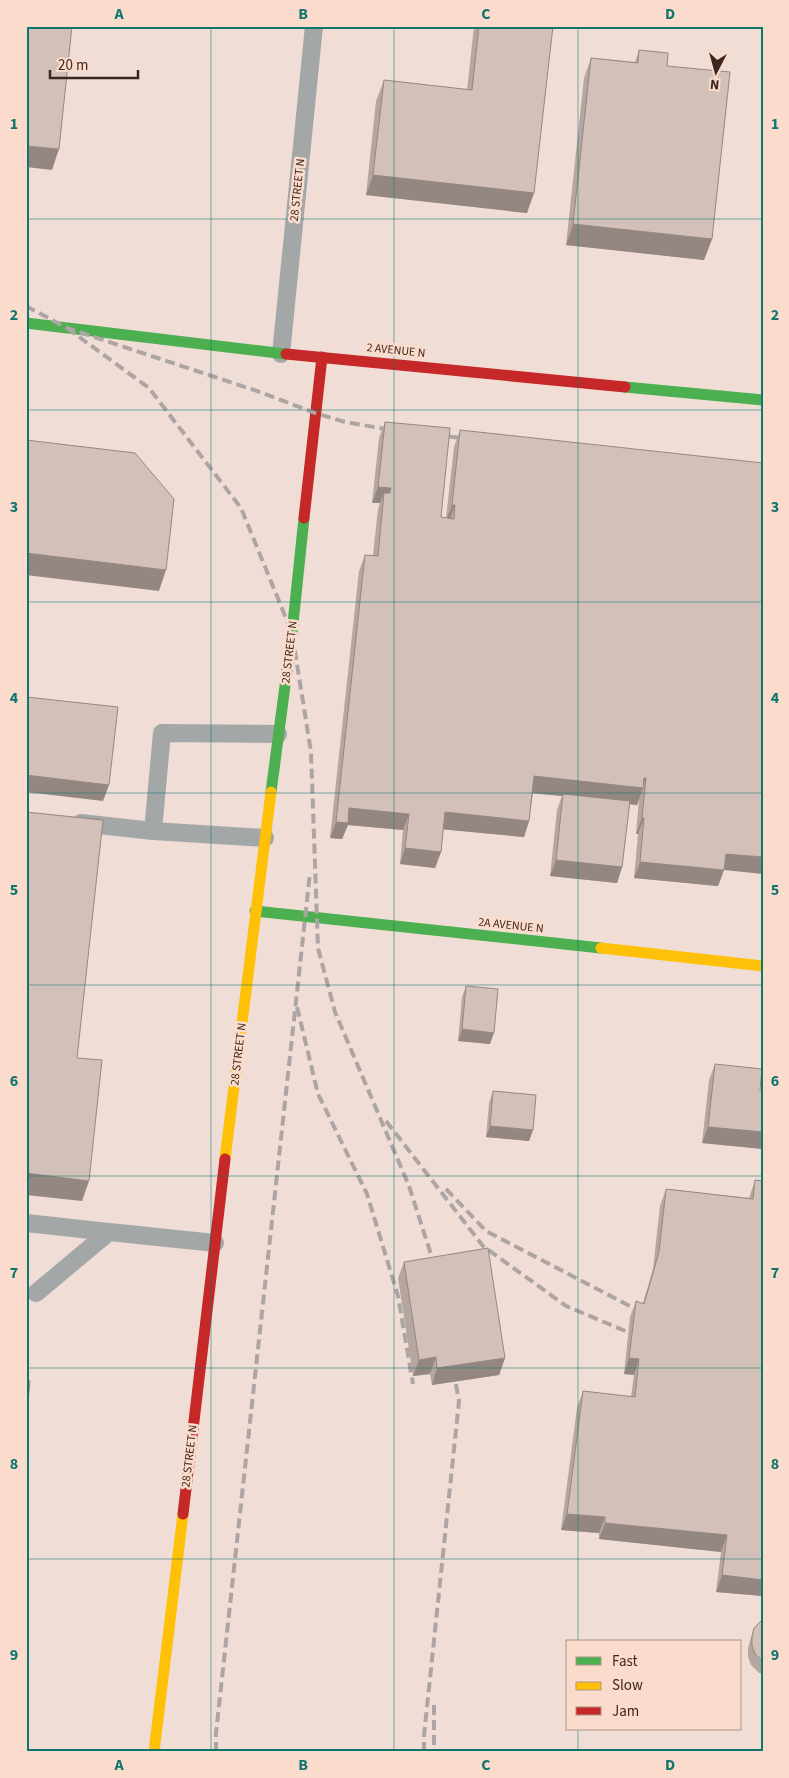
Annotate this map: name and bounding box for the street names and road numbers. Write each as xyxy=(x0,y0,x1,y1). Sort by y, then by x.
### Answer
street label: 28 STREET N xyxy=(286,158,309,222)
street label: 2 AVENUE N xyxy=(366,339,426,362)
street label: 28 STREET N xyxy=(277,620,302,684)
street label: 2A AVENUE N xyxy=(477,914,545,937)
street label: 28 STREET N xyxy=(226,1022,251,1086)
street label: 28 STREET N xyxy=(177,1424,202,1488)

